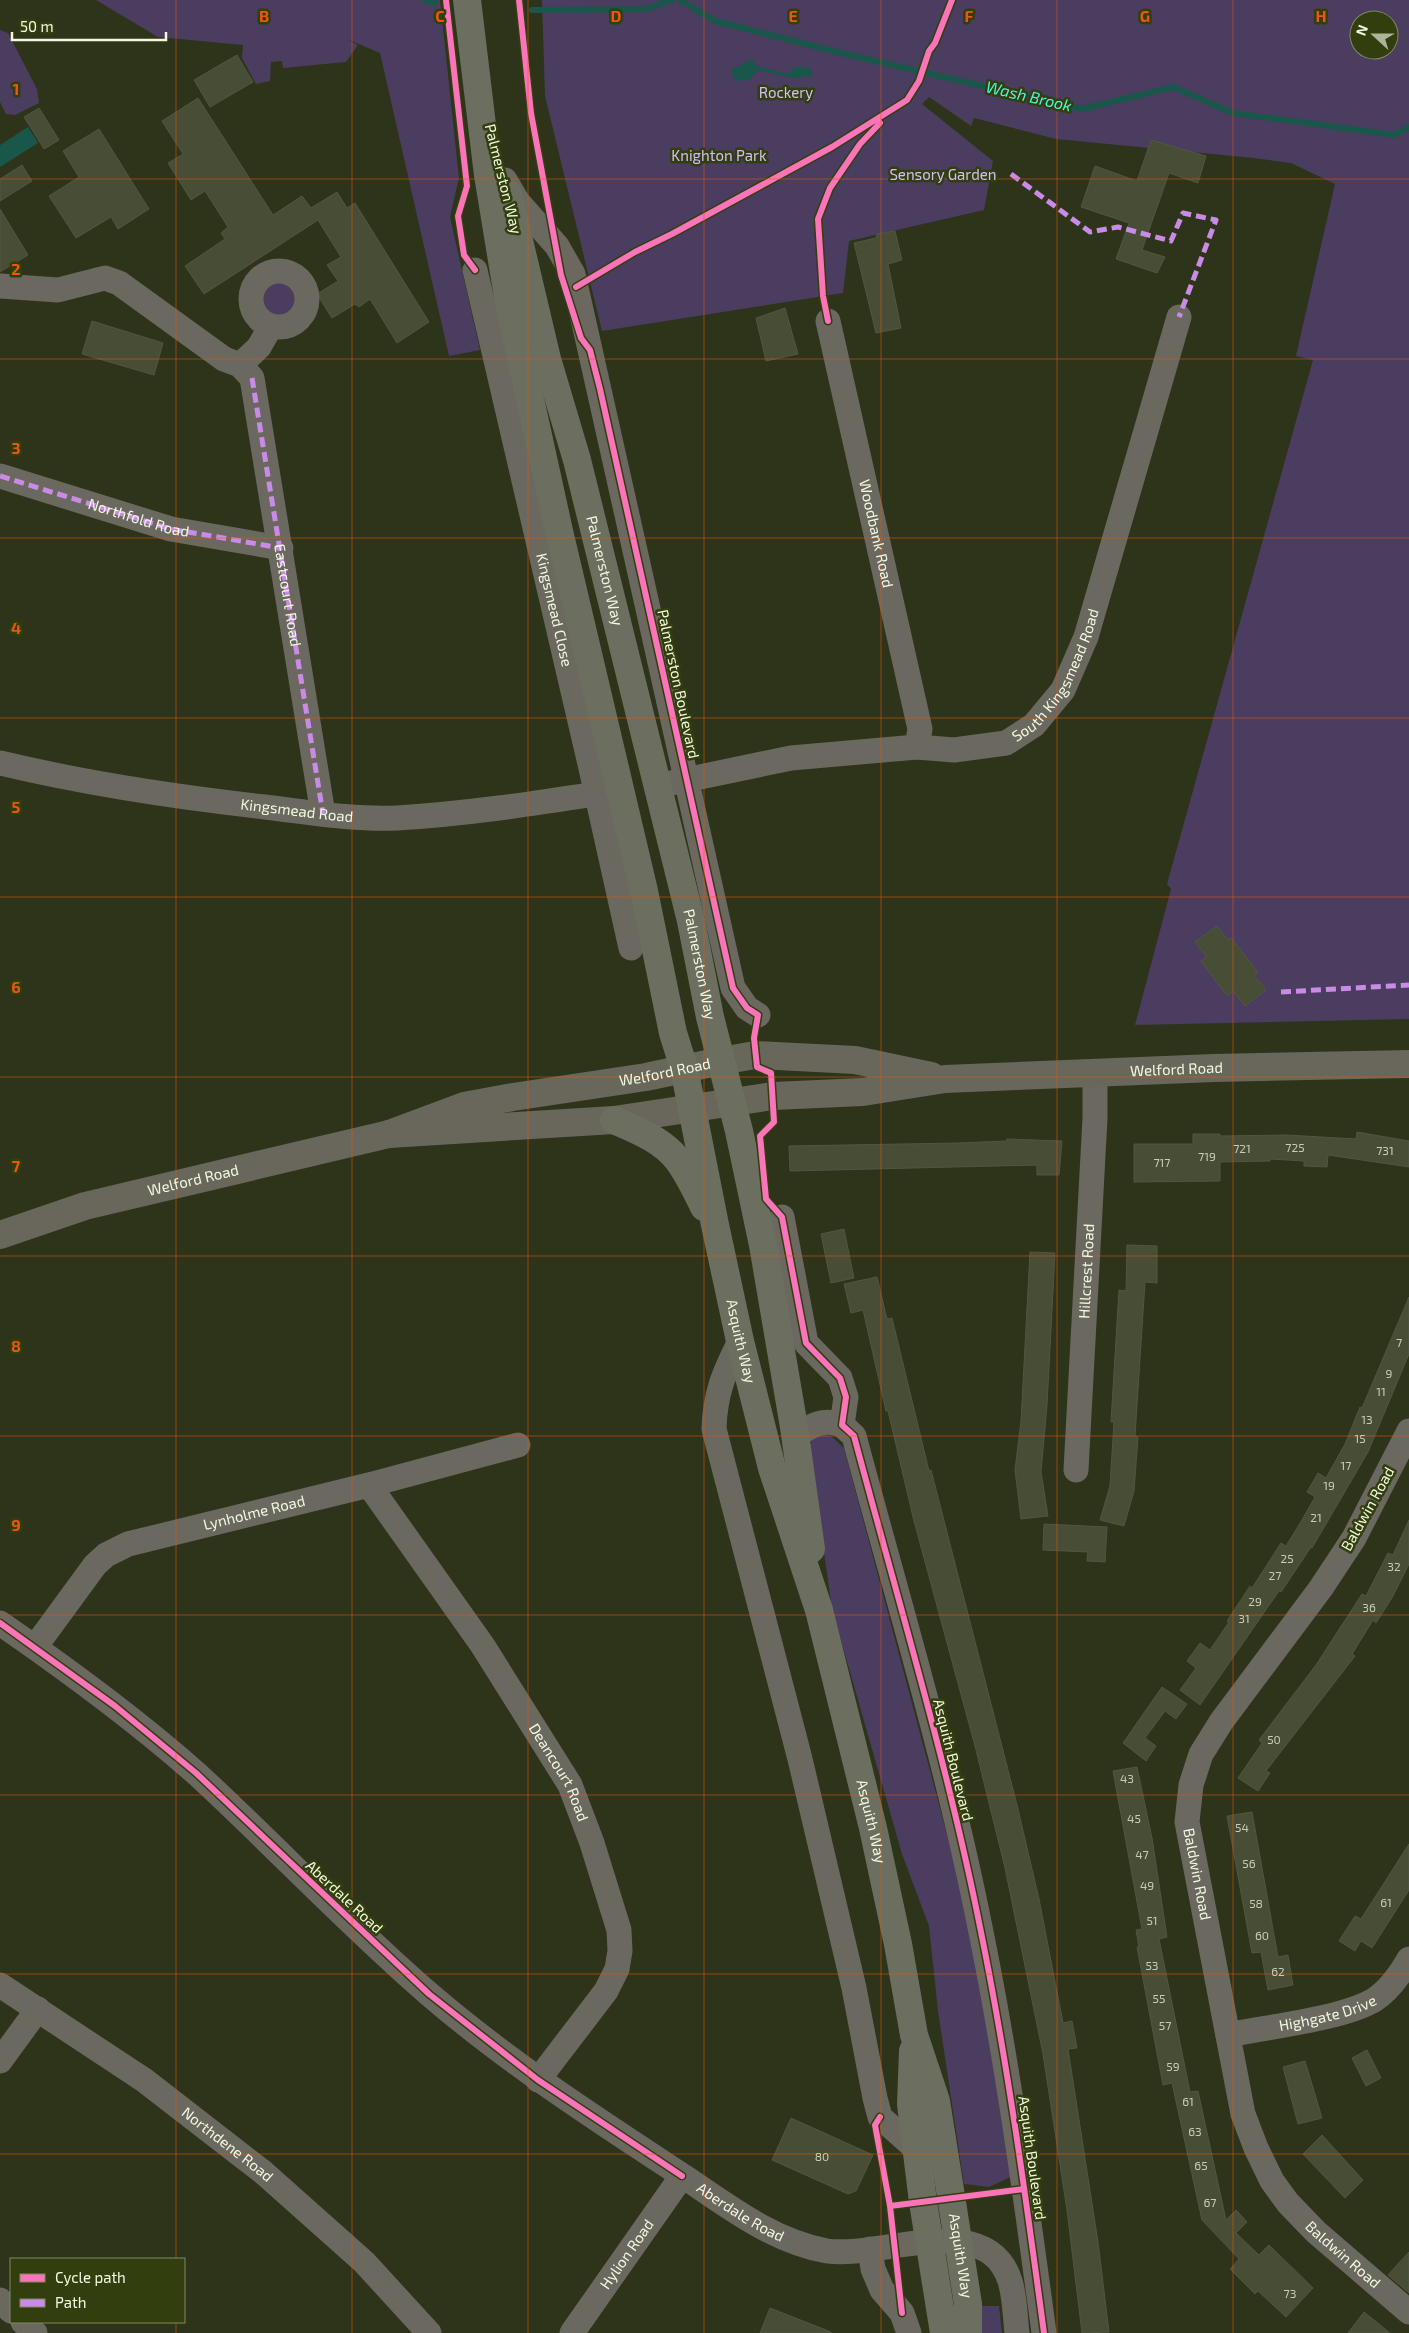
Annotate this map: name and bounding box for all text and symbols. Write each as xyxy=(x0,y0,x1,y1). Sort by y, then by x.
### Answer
text: B xyxy=(259,6,269,25)
text: C xyxy=(435,6,445,25)
text: D xyxy=(611,6,622,25)
text: E xyxy=(788,6,798,25)
text: F xyxy=(965,6,974,25)
text: G xyxy=(1140,6,1150,25)
text: H xyxy=(1315,6,1327,25)
scale bar xyxy=(12,10,166,42)
north arrow xyxy=(1349,10,1399,60)
text: 50 m xyxy=(20,17,54,35)
text: N xyxy=(1352,22,1371,38)
water label: Wash Brook xyxy=(984,76,1074,115)
text: 1 xyxy=(13,79,19,98)
park label: Rockery xyxy=(759,83,813,101)
street label: Palmerston Way xyxy=(482,122,526,236)
park label: Knighton Park xyxy=(671,146,767,164)
park label: Sensory Garden xyxy=(889,165,997,183)
text: 2 xyxy=(11,259,21,278)
text: 3 xyxy=(11,438,21,457)
street label: Woodbank Road xyxy=(856,478,898,589)
street label: Northfold Road xyxy=(86,494,191,540)
street label: Palmerston Way xyxy=(583,514,628,627)
street label: Eastcourt Road xyxy=(271,542,306,648)
street label: Kingsmead Close xyxy=(533,551,577,668)
street label: South Kingsmead Road xyxy=(1008,606,1102,745)
street label: Palmerston Boulevard xyxy=(654,608,704,760)
text: 4 xyxy=(11,618,21,637)
street label: Kingsmead Road xyxy=(240,794,354,825)
text: 5 xyxy=(12,797,21,816)
street label: Palmerston Way xyxy=(680,907,720,1021)
text: 6 xyxy=(11,977,21,996)
street label: Welford Road xyxy=(618,1053,712,1089)
street label: Welford Road xyxy=(1130,1058,1223,1079)
house number: 725 xyxy=(1285,1140,1305,1154)
house number: 721 xyxy=(1233,1141,1251,1155)
house number: 731 xyxy=(1376,1143,1394,1157)
house number: 719 xyxy=(1198,1149,1216,1163)
house number: 717 xyxy=(1153,1155,1171,1169)
text: 7 xyxy=(12,1156,21,1175)
street label: Welford Road xyxy=(146,1160,240,1199)
street label: Hillcrest Road xyxy=(1074,1223,1097,1319)
street label: Asquith Way xyxy=(723,1297,760,1385)
house number: 7 xyxy=(1396,1335,1402,1349)
text: 8 xyxy=(11,1336,21,1355)
house number: 9 xyxy=(1386,1366,1393,1380)
house number: 11 xyxy=(1376,1384,1386,1398)
house number: 13 xyxy=(1361,1412,1373,1426)
house number: 15 xyxy=(1354,1431,1366,1445)
house number: 17 xyxy=(1341,1458,1351,1472)
street label: Baldwin Road xyxy=(1337,1463,1398,1554)
house number: 19 xyxy=(1323,1478,1335,1492)
street label: Lynholme Road xyxy=(201,1491,307,1533)
house number: 21 xyxy=(1310,1510,1322,1524)
text: 9 xyxy=(11,1515,21,1534)
house number: 25 xyxy=(1280,1551,1294,1565)
house number: 32 xyxy=(1387,1559,1401,1573)
house number: 27 xyxy=(1269,1568,1281,1582)
house number: 29 xyxy=(1248,1594,1262,1608)
house number: 36 xyxy=(1362,1600,1376,1614)
house number: 31 xyxy=(1238,1611,1250,1625)
street label: Asquith Boulevard xyxy=(930,1697,978,1823)
street label: Deancourt Road xyxy=(526,1720,593,1824)
house number: 50 xyxy=(1267,1732,1281,1746)
house number: 43 xyxy=(1120,1771,1134,1785)
street label: Asquith Way xyxy=(853,1777,890,1865)
house number: 45 xyxy=(1127,1811,1141,1825)
house number: 54 xyxy=(1235,1820,1249,1834)
street label: Baldwin Road xyxy=(1180,1826,1216,1921)
house number: 47 xyxy=(1135,1847,1149,1861)
street label: Aberdale Road xyxy=(302,1856,387,1937)
house number: 56 xyxy=(1242,1856,1256,1870)
house number: 49 xyxy=(1140,1878,1154,1892)
house number: 61 xyxy=(1380,1895,1392,1909)
house number: 58 xyxy=(1249,1896,1263,1910)
house number: 51 xyxy=(1146,1913,1158,1927)
house number: 60 xyxy=(1255,1928,1269,1942)
house number: 53 xyxy=(1145,1958,1159,1972)
house number: 62 xyxy=(1271,1964,1285,1978)
house number: 55 xyxy=(1153,1991,1165,2005)
street label: Highgate Drive xyxy=(1277,1991,1379,2034)
house number: 57 xyxy=(1159,2018,1171,2032)
house number: 59 xyxy=(1166,2059,1180,2073)
house number: 61 xyxy=(1182,2094,1194,2108)
street label: Asquith Boulevard xyxy=(1015,2095,1051,2221)
street label: Northdene Road xyxy=(179,2103,277,2185)
house number: 63 xyxy=(1188,2124,1202,2138)
house number: 80 xyxy=(815,2149,829,2163)
house number: 65 xyxy=(1194,2158,1208,2172)
street label: Aberdale Road xyxy=(694,2178,787,2245)
house number: 67 xyxy=(1203,2195,1217,2209)
street label: Asquith Way xyxy=(946,2212,977,2299)
street label: Hylion Road xyxy=(596,2215,657,2292)
street label: Baldwin Road xyxy=(1302,2217,1385,2291)
legend xyxy=(10,2258,185,2323)
text: Cycle path xyxy=(55,2268,126,2286)
house number: 73 xyxy=(1284,2286,1296,2300)
text: Path xyxy=(55,2293,86,2311)

